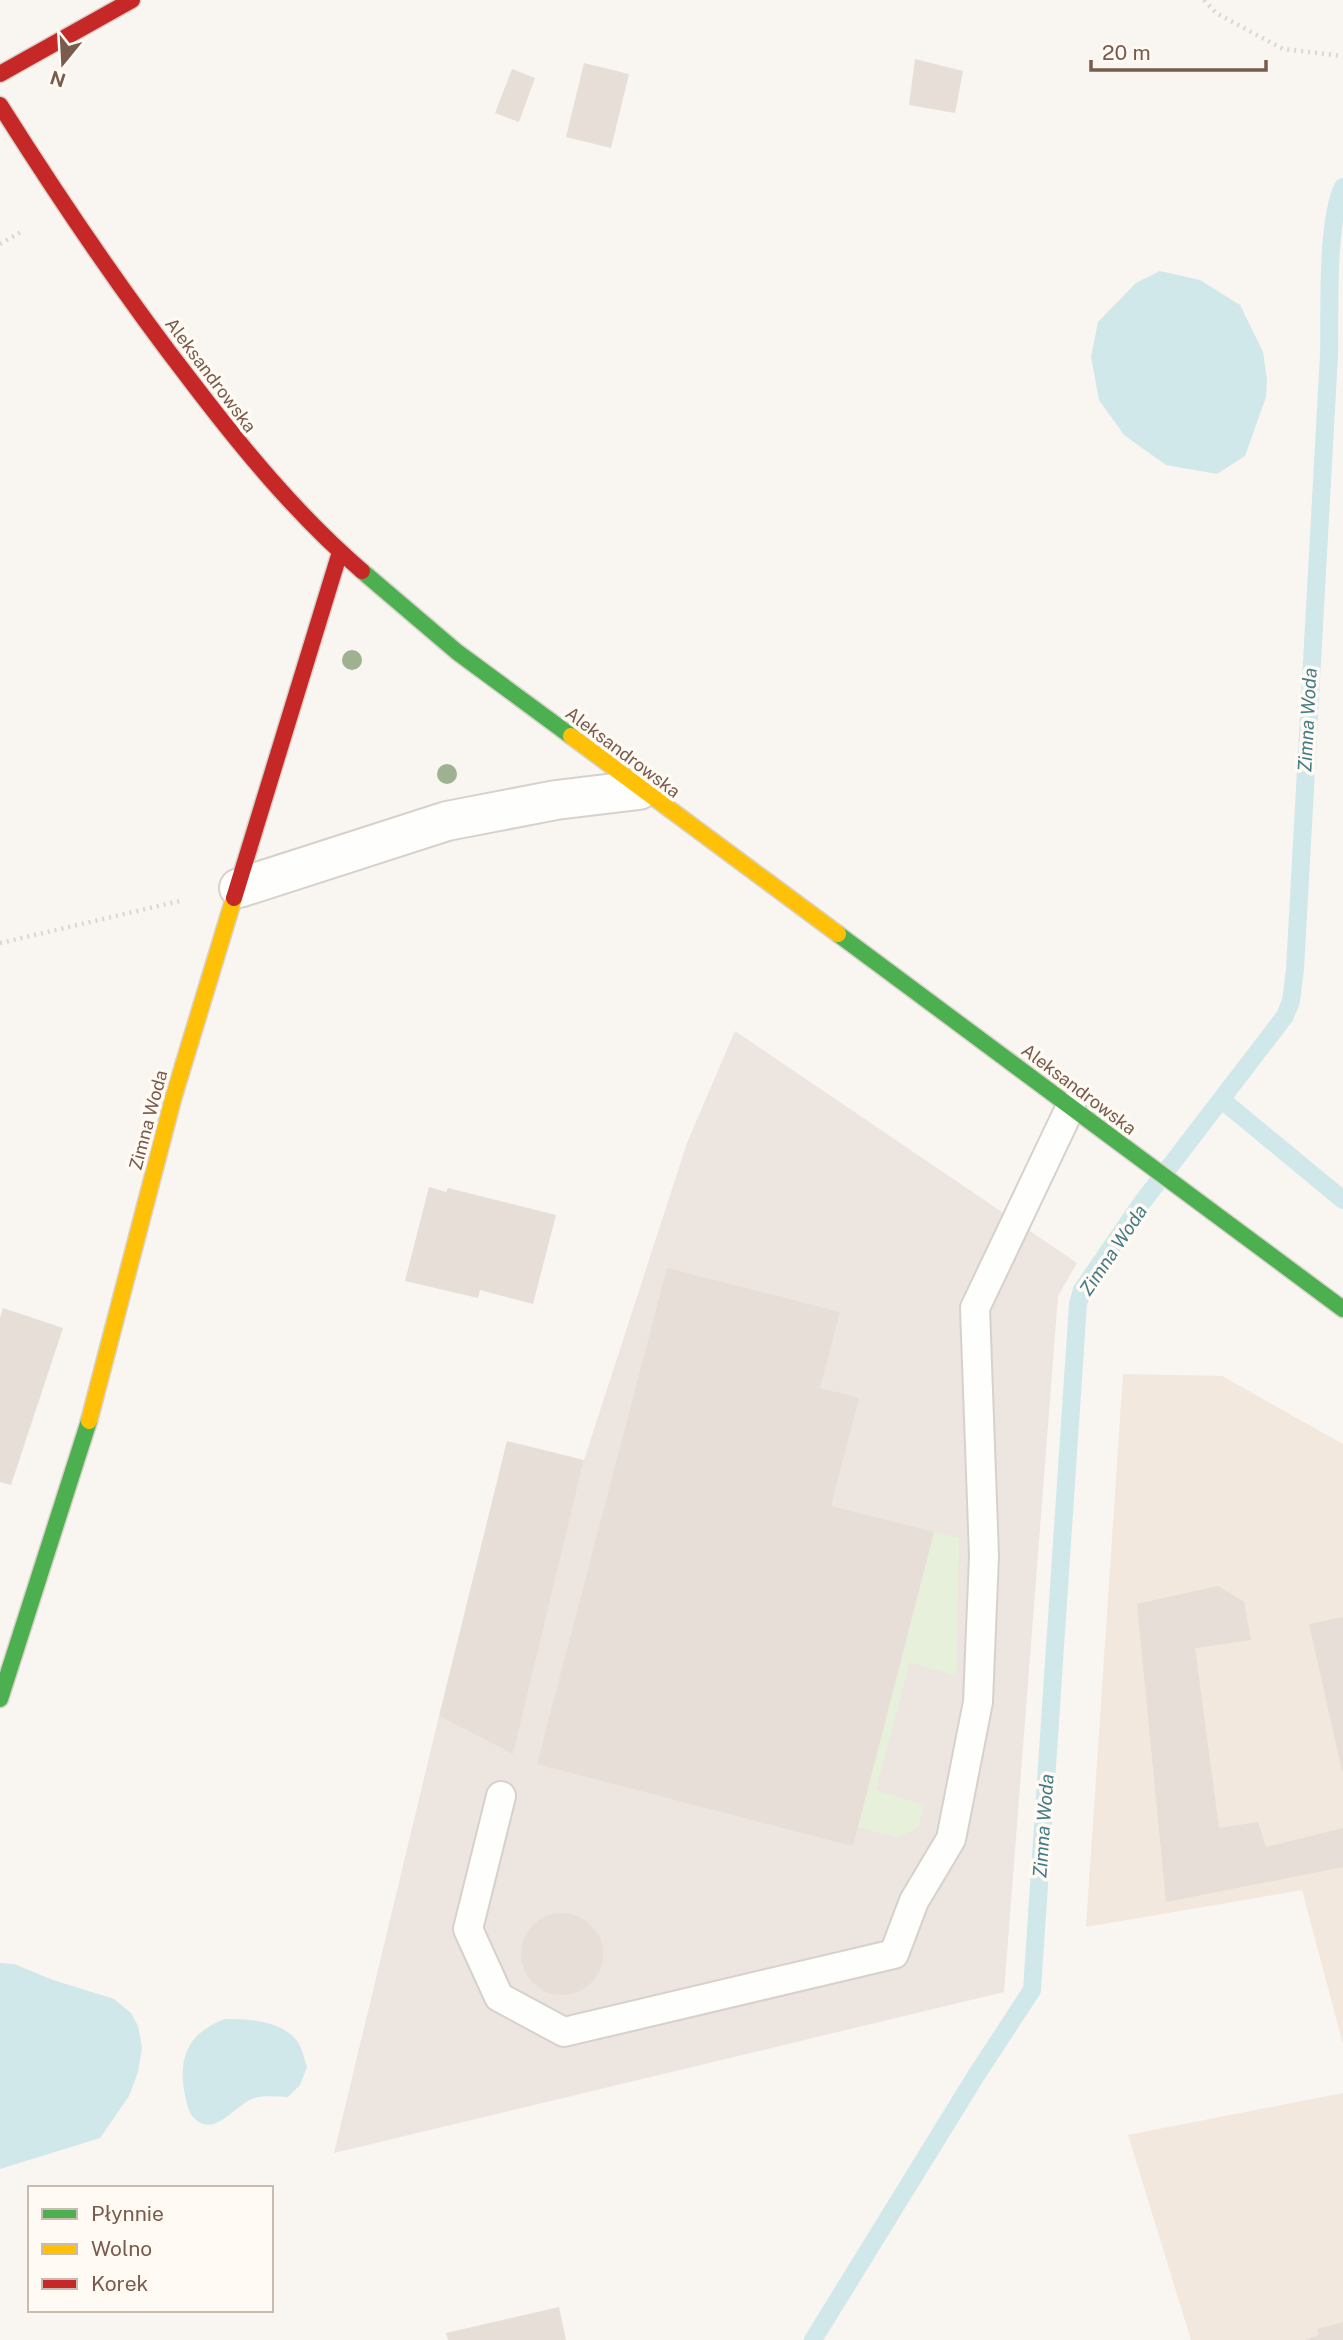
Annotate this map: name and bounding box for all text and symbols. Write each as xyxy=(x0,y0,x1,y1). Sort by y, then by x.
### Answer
north arrow xyxy=(28,28,98,98)
scale bar xyxy=(1091,28,1266,72)
text: 20 m xyxy=(1102,40,1151,65)
text: N xyxy=(47,66,68,92)
street label: Aleksandrowska xyxy=(161,314,261,436)
water label: Zimna Woda xyxy=(1293,667,1321,773)
street label: Aleksandrowska xyxy=(562,702,684,802)
street label: Aleksandrowska xyxy=(1018,1039,1140,1139)
street label: Zimna Woda xyxy=(125,1068,171,1172)
water label: Zimna Woda xyxy=(1075,1201,1151,1299)
water label: Zimna Woda xyxy=(1028,1773,1058,1879)
legend xyxy=(28,2186,273,2312)
text: Płynnie xyxy=(91,2201,164,2226)
text: Wolno xyxy=(91,2236,152,2261)
text: Korek xyxy=(91,2271,149,2296)

